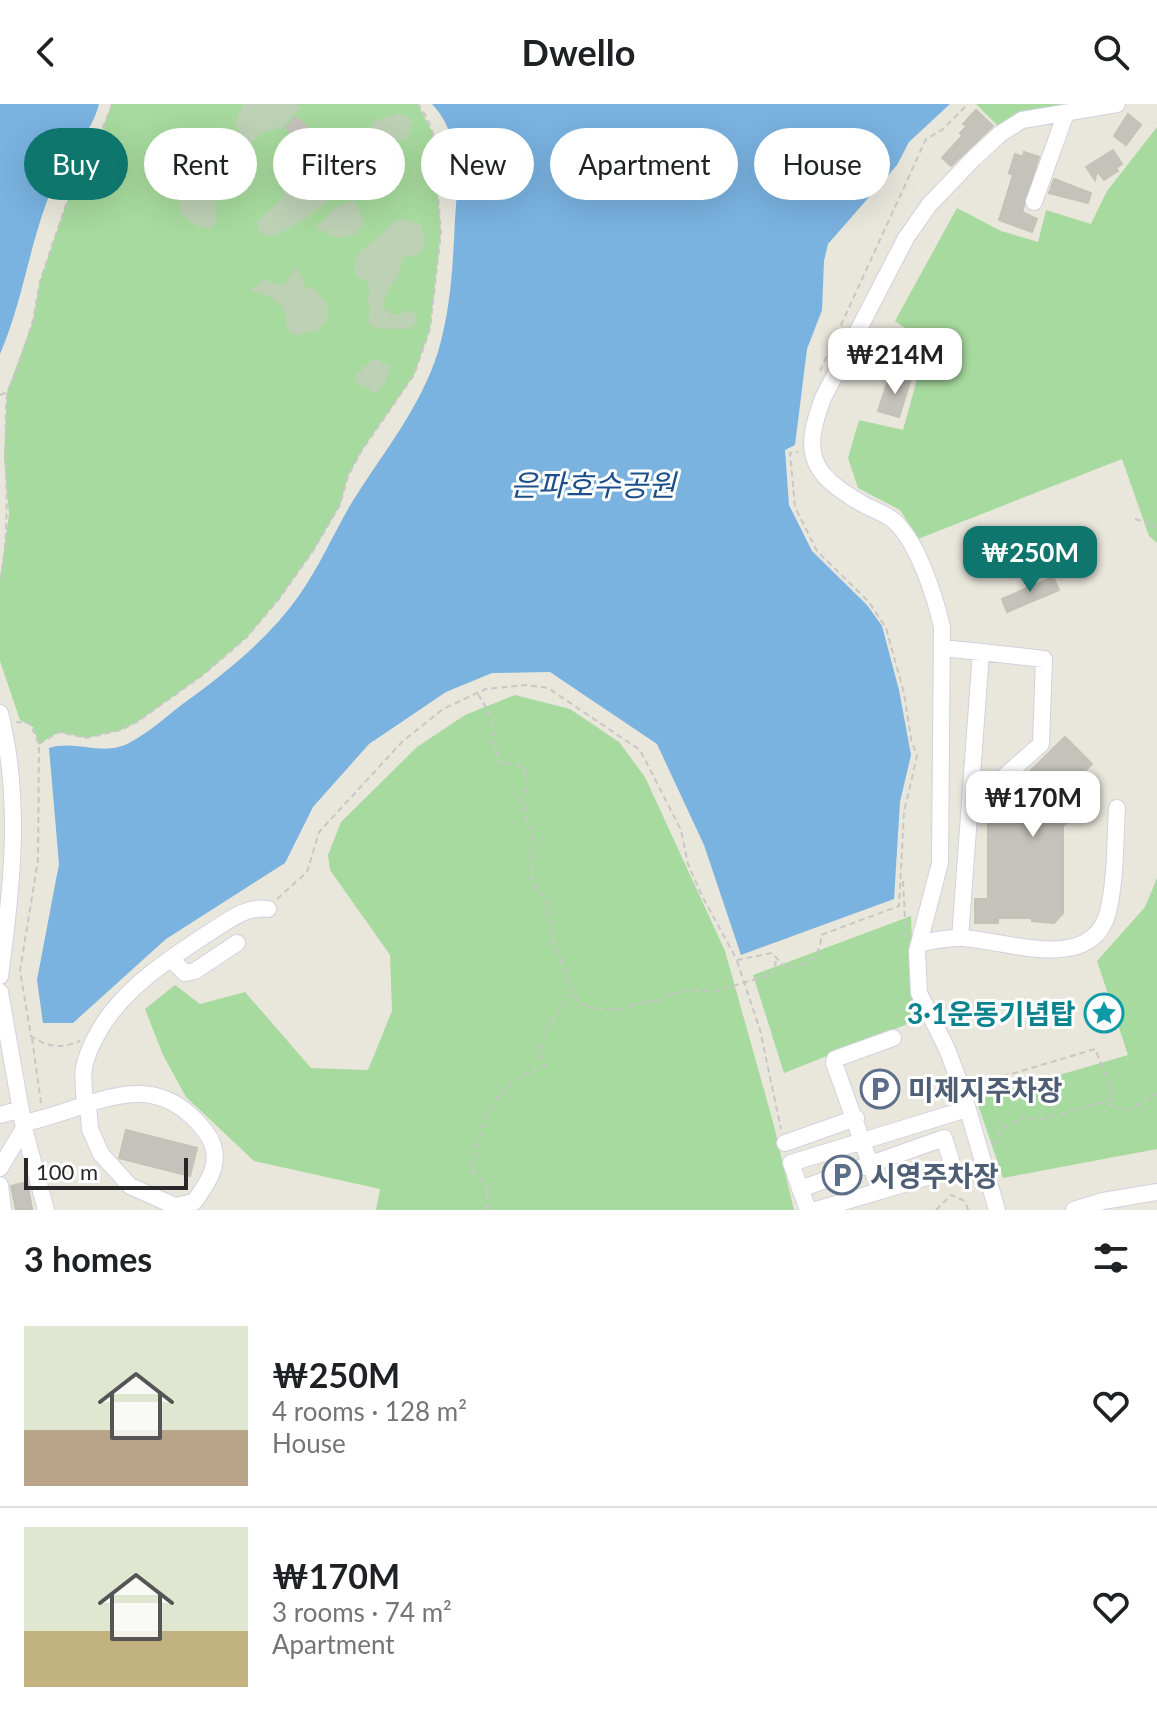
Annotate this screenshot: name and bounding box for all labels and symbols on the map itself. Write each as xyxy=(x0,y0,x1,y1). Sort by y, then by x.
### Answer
pin: ₩214M xyxy=(839,328,951,396)
water label: 은파호수공원 xyxy=(510,466,678,502)
pin: ₩250M xyxy=(974,526,1086,594)
pin: ₩170M xyxy=(977,771,1089,839)
place icon: 3·1운동기념탑 xyxy=(1083,992,1125,1034)
place label: 3·1운동기념탑 xyxy=(907,996,1076,1030)
parking icon: 미제지주차장 xyxy=(859,1068,901,1110)
place label: 미제지주차장 xyxy=(908,1072,1063,1106)
scale bar xyxy=(24,1154,188,1190)
parking icon: 시영주차장 xyxy=(821,1154,863,1196)
place label: 시영주차장 xyxy=(870,1158,999,1192)

